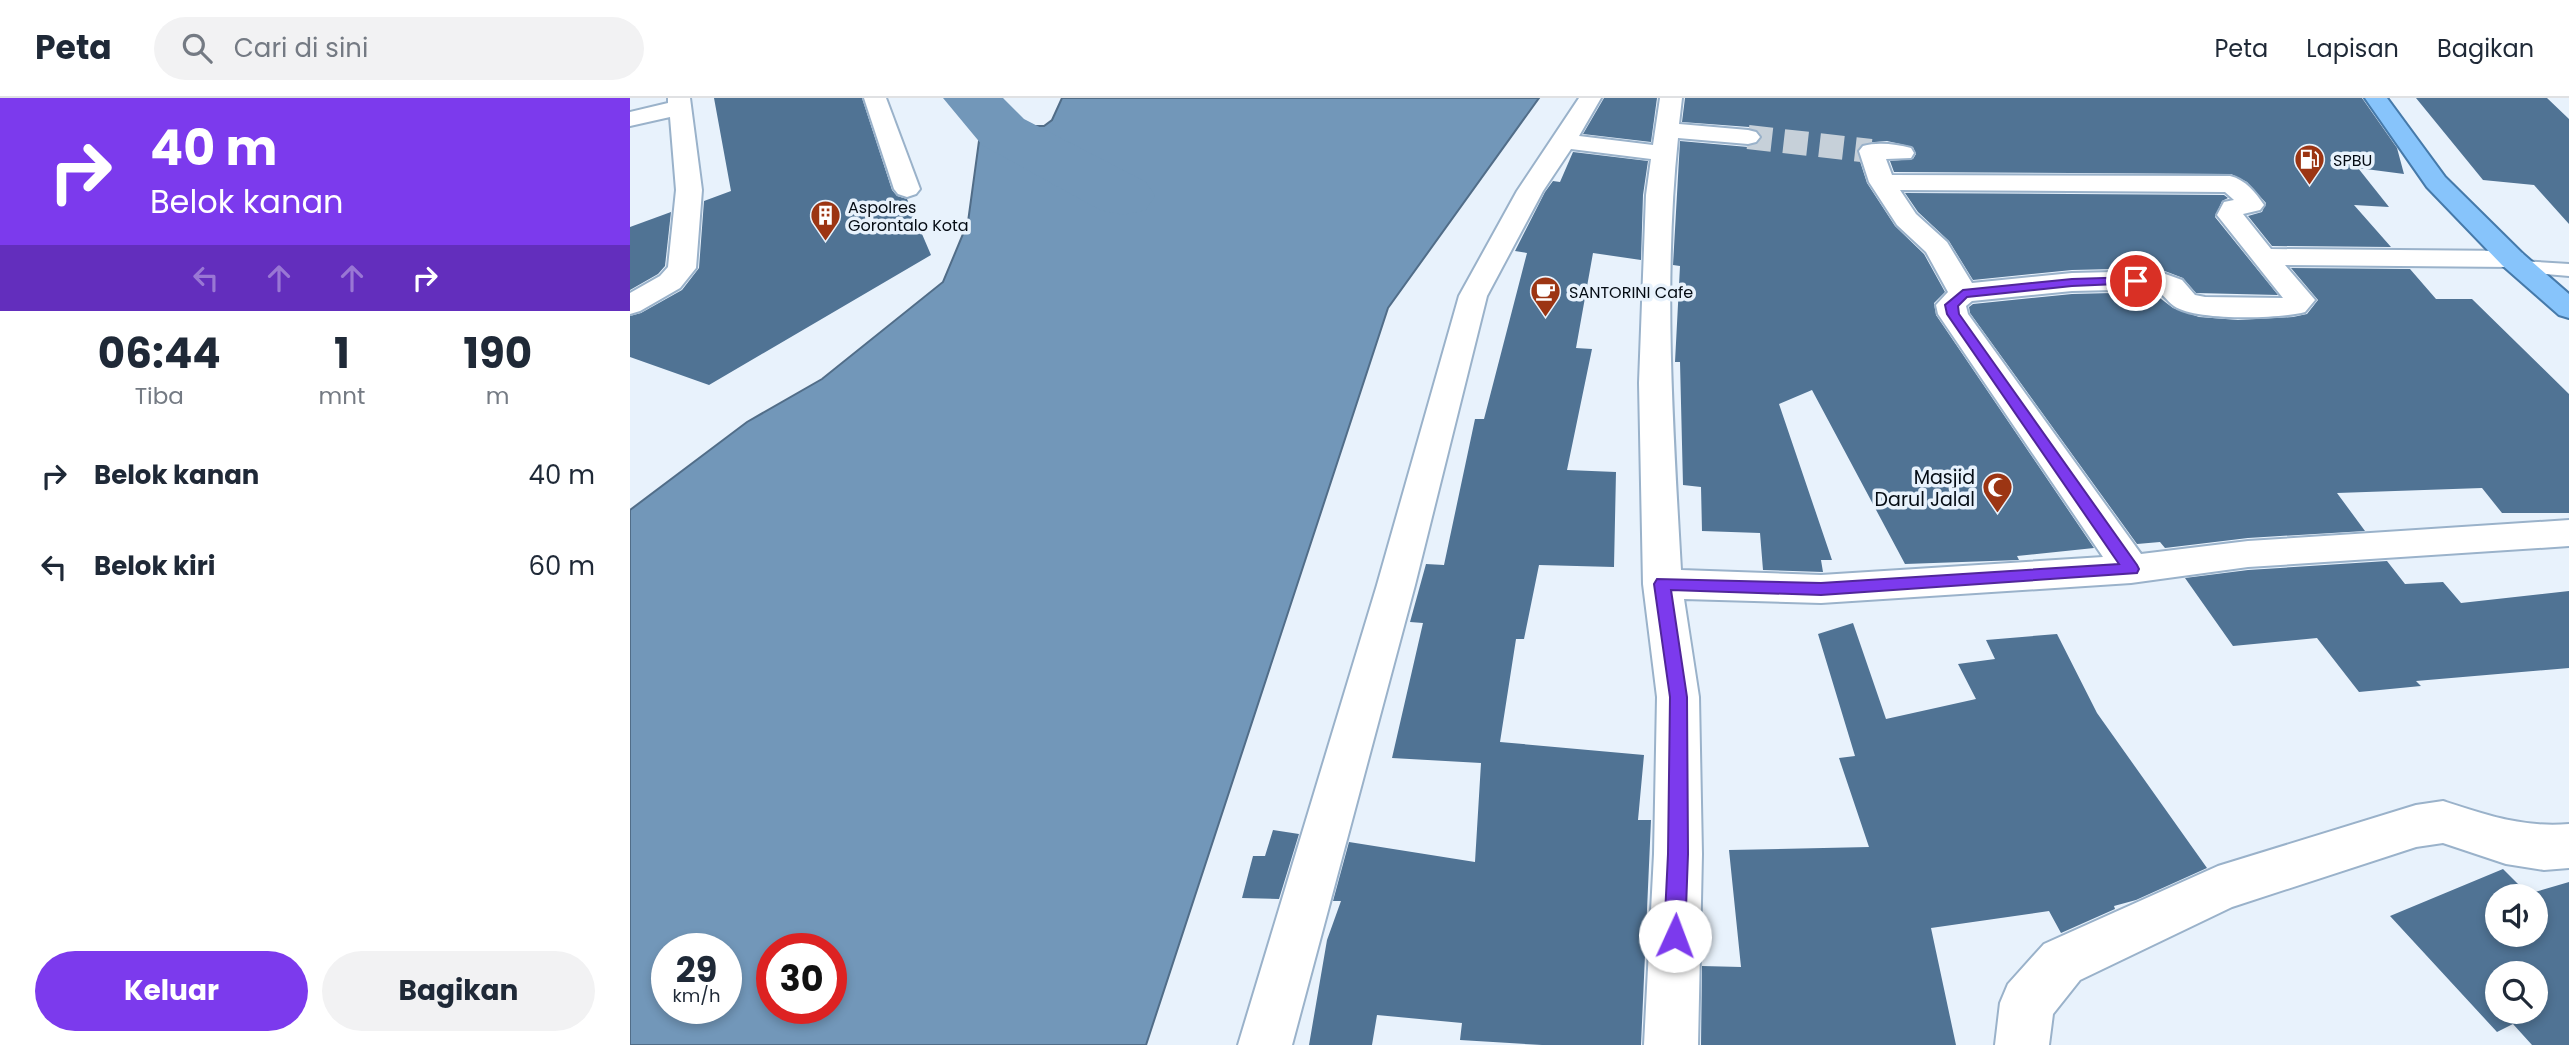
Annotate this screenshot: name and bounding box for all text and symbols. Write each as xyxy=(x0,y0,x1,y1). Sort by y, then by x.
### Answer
search box xyxy=(154,17,644,80)
text: Peta xyxy=(35,24,112,71)
icon: search xyxy=(178,29,216,67)
text: Cari di sini xyxy=(234,30,368,66)
text: Peta xyxy=(2214,32,2268,65)
text: Lapisan xyxy=(2306,32,2399,65)
text: Bagikan xyxy=(2437,32,2534,65)
text: 40 m xyxy=(150,114,277,182)
icon: right xyxy=(35,126,126,217)
fuel station icon: SPBU xyxy=(2293,143,2327,187)
place label: SPBU xyxy=(2333,149,2372,172)
text: Belok kanan xyxy=(150,179,344,224)
place label: Aspolres Gorontalo Kota xyxy=(848,196,969,237)
building icon: Aspolres Gorontalo Kota xyxy=(808,199,842,243)
pin xyxy=(2106,251,2166,311)
icon: left xyxy=(187,259,225,297)
icon: ahead xyxy=(260,259,298,297)
icon: ahead xyxy=(333,259,371,297)
icon: right xyxy=(406,259,444,297)
icon: arrive xyxy=(2117,262,2155,300)
cafe icon: SANTORINI Cafe xyxy=(1529,275,1563,319)
place label: SANTORINI Cafe xyxy=(1569,281,1693,304)
text: 06:44 xyxy=(98,324,221,383)
text: 1 xyxy=(334,324,350,383)
text: 190 xyxy=(463,324,532,383)
text: Tiba xyxy=(135,380,184,412)
text: mnt xyxy=(319,380,365,412)
text: m xyxy=(486,380,510,412)
icon: right xyxy=(35,457,73,495)
text: Belok kanan xyxy=(94,457,259,493)
text: 40 m xyxy=(529,457,595,493)
place label: Masjid Darul Jalal xyxy=(1875,464,1975,513)
mosque icon: Masjid Darul Jalal xyxy=(1981,471,2015,515)
icon: left xyxy=(35,548,73,586)
text: Belok kiri xyxy=(94,548,216,584)
text: 60 m xyxy=(528,548,595,584)
map controls xyxy=(2485,884,2548,1024)
button: sound xyxy=(2485,884,2548,947)
position arrow xyxy=(1638,899,1712,973)
speed limit sign: 30 xyxy=(756,933,847,1024)
text: 29 xyxy=(676,945,717,994)
button: Keluar xyxy=(35,951,308,1031)
button: Bagikan xyxy=(322,951,595,1031)
button: search xyxy=(2485,961,2548,1024)
text: km/h xyxy=(673,983,720,1008)

